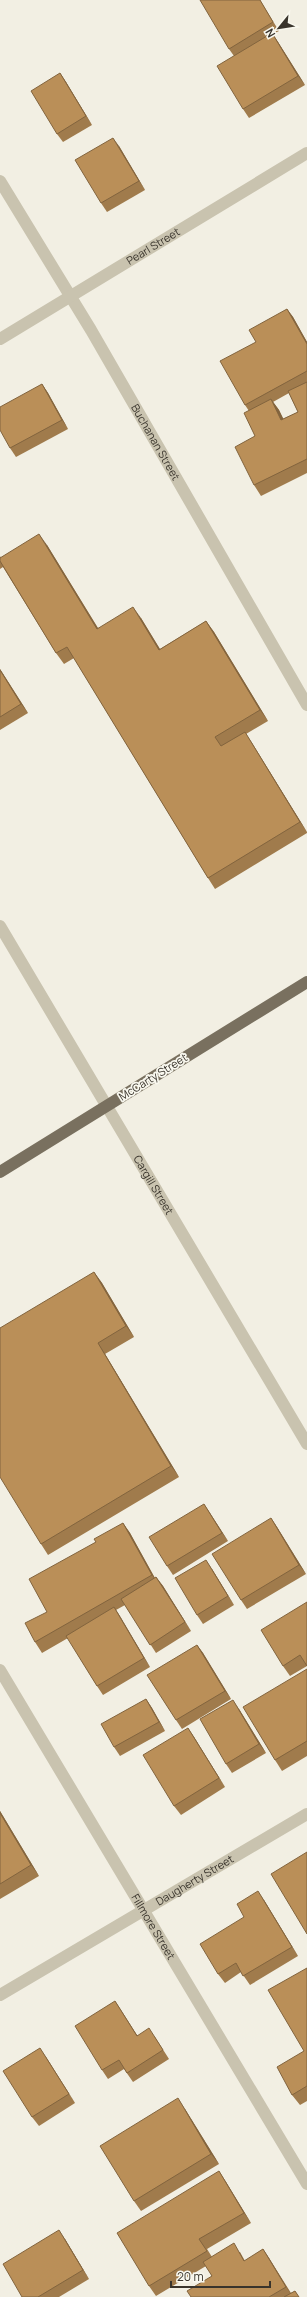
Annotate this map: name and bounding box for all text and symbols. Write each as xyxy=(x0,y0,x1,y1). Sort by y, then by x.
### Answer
north arrow xyxy=(259,8,299,48)
text: N xyxy=(261,26,278,40)
street label: Pearl Street xyxy=(123,224,182,268)
street label: Buchanan Street xyxy=(128,401,184,483)
street label: McCarty Street xyxy=(116,1050,190,1104)
street label: Cargill Street xyxy=(130,1152,177,1217)
street label: Daugherty Street xyxy=(153,1851,236,1909)
street label: Fillmore Street xyxy=(128,1891,179,1962)
scale bar xyxy=(171,2263,270,2289)
text: 20 m xyxy=(177,2268,204,2285)

